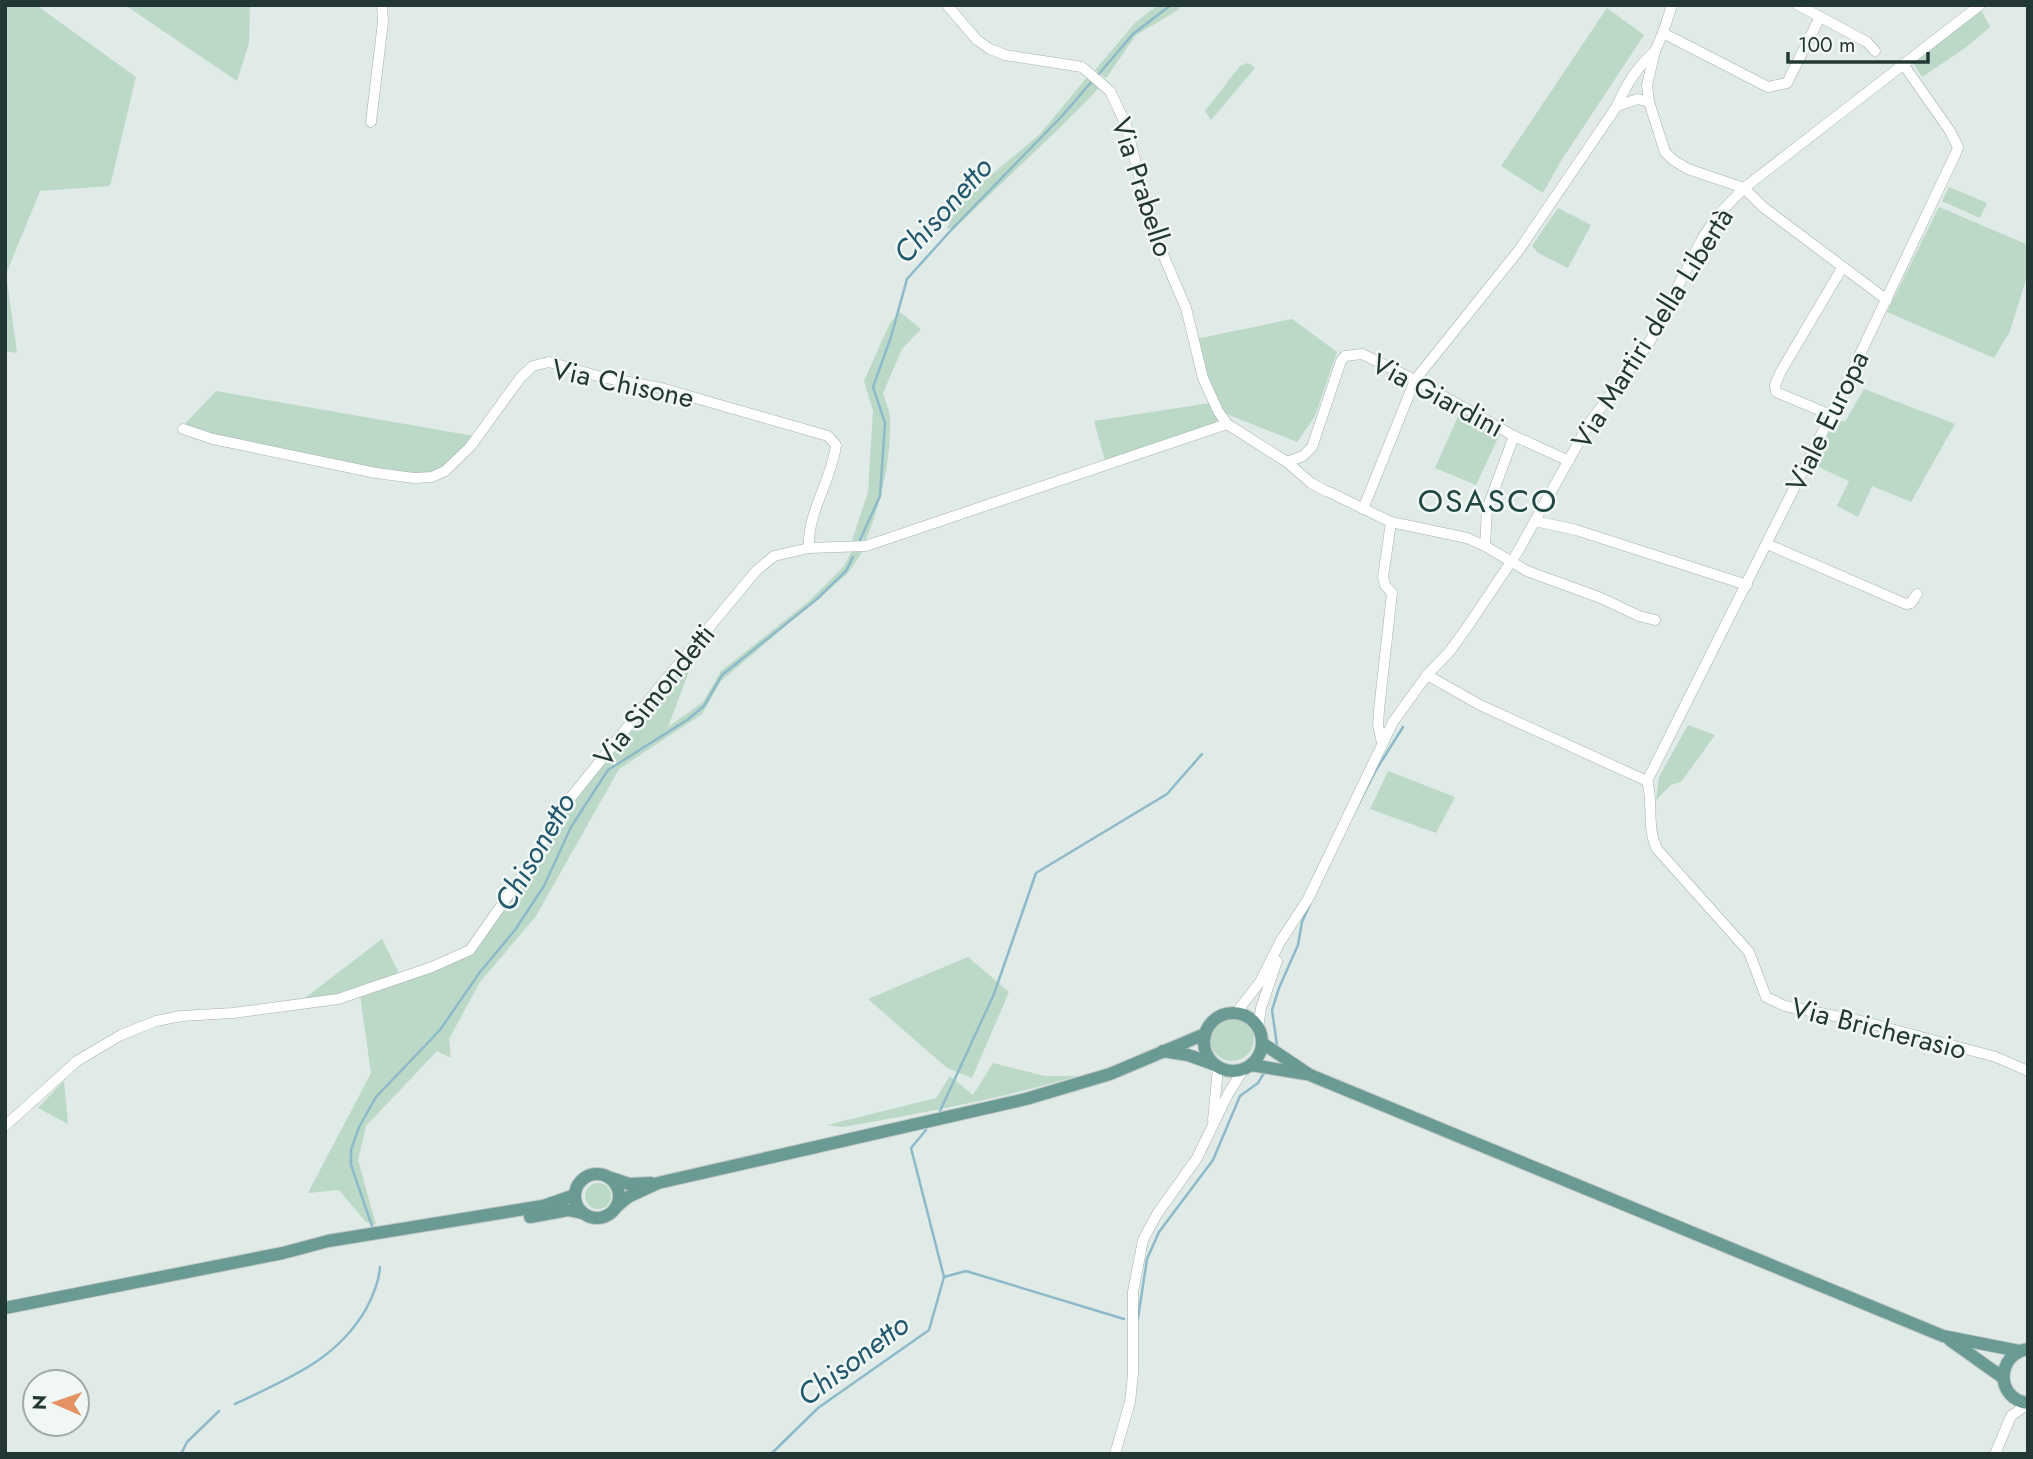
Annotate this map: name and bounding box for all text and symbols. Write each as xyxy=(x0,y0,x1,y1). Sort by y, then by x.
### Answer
scale bar xyxy=(1788,21,1928,65)
text: 100 m xyxy=(1798,30,1855,60)
street label: Via Prabello xyxy=(1101,112,1184,262)
water label: Chisonetto xyxy=(883,147,1002,273)
street label: Via Martiri della Libertà xyxy=(1561,200,1743,457)
street label: Via Giardini xyxy=(1364,343,1511,448)
street label: Viale Europa xyxy=(1776,344,1879,499)
street label: Via Chisone xyxy=(548,348,698,419)
district label: OSASCO xyxy=(1418,478,1558,524)
street label: Via Simondetti xyxy=(584,615,725,776)
water label: Chisonetto xyxy=(483,784,586,919)
street label: Via Bricherasio xyxy=(1787,987,1971,1070)
water label: Chisonetto xyxy=(788,1303,918,1416)
north arrow xyxy=(21,1368,91,1438)
text: N xyxy=(26,1394,53,1410)

